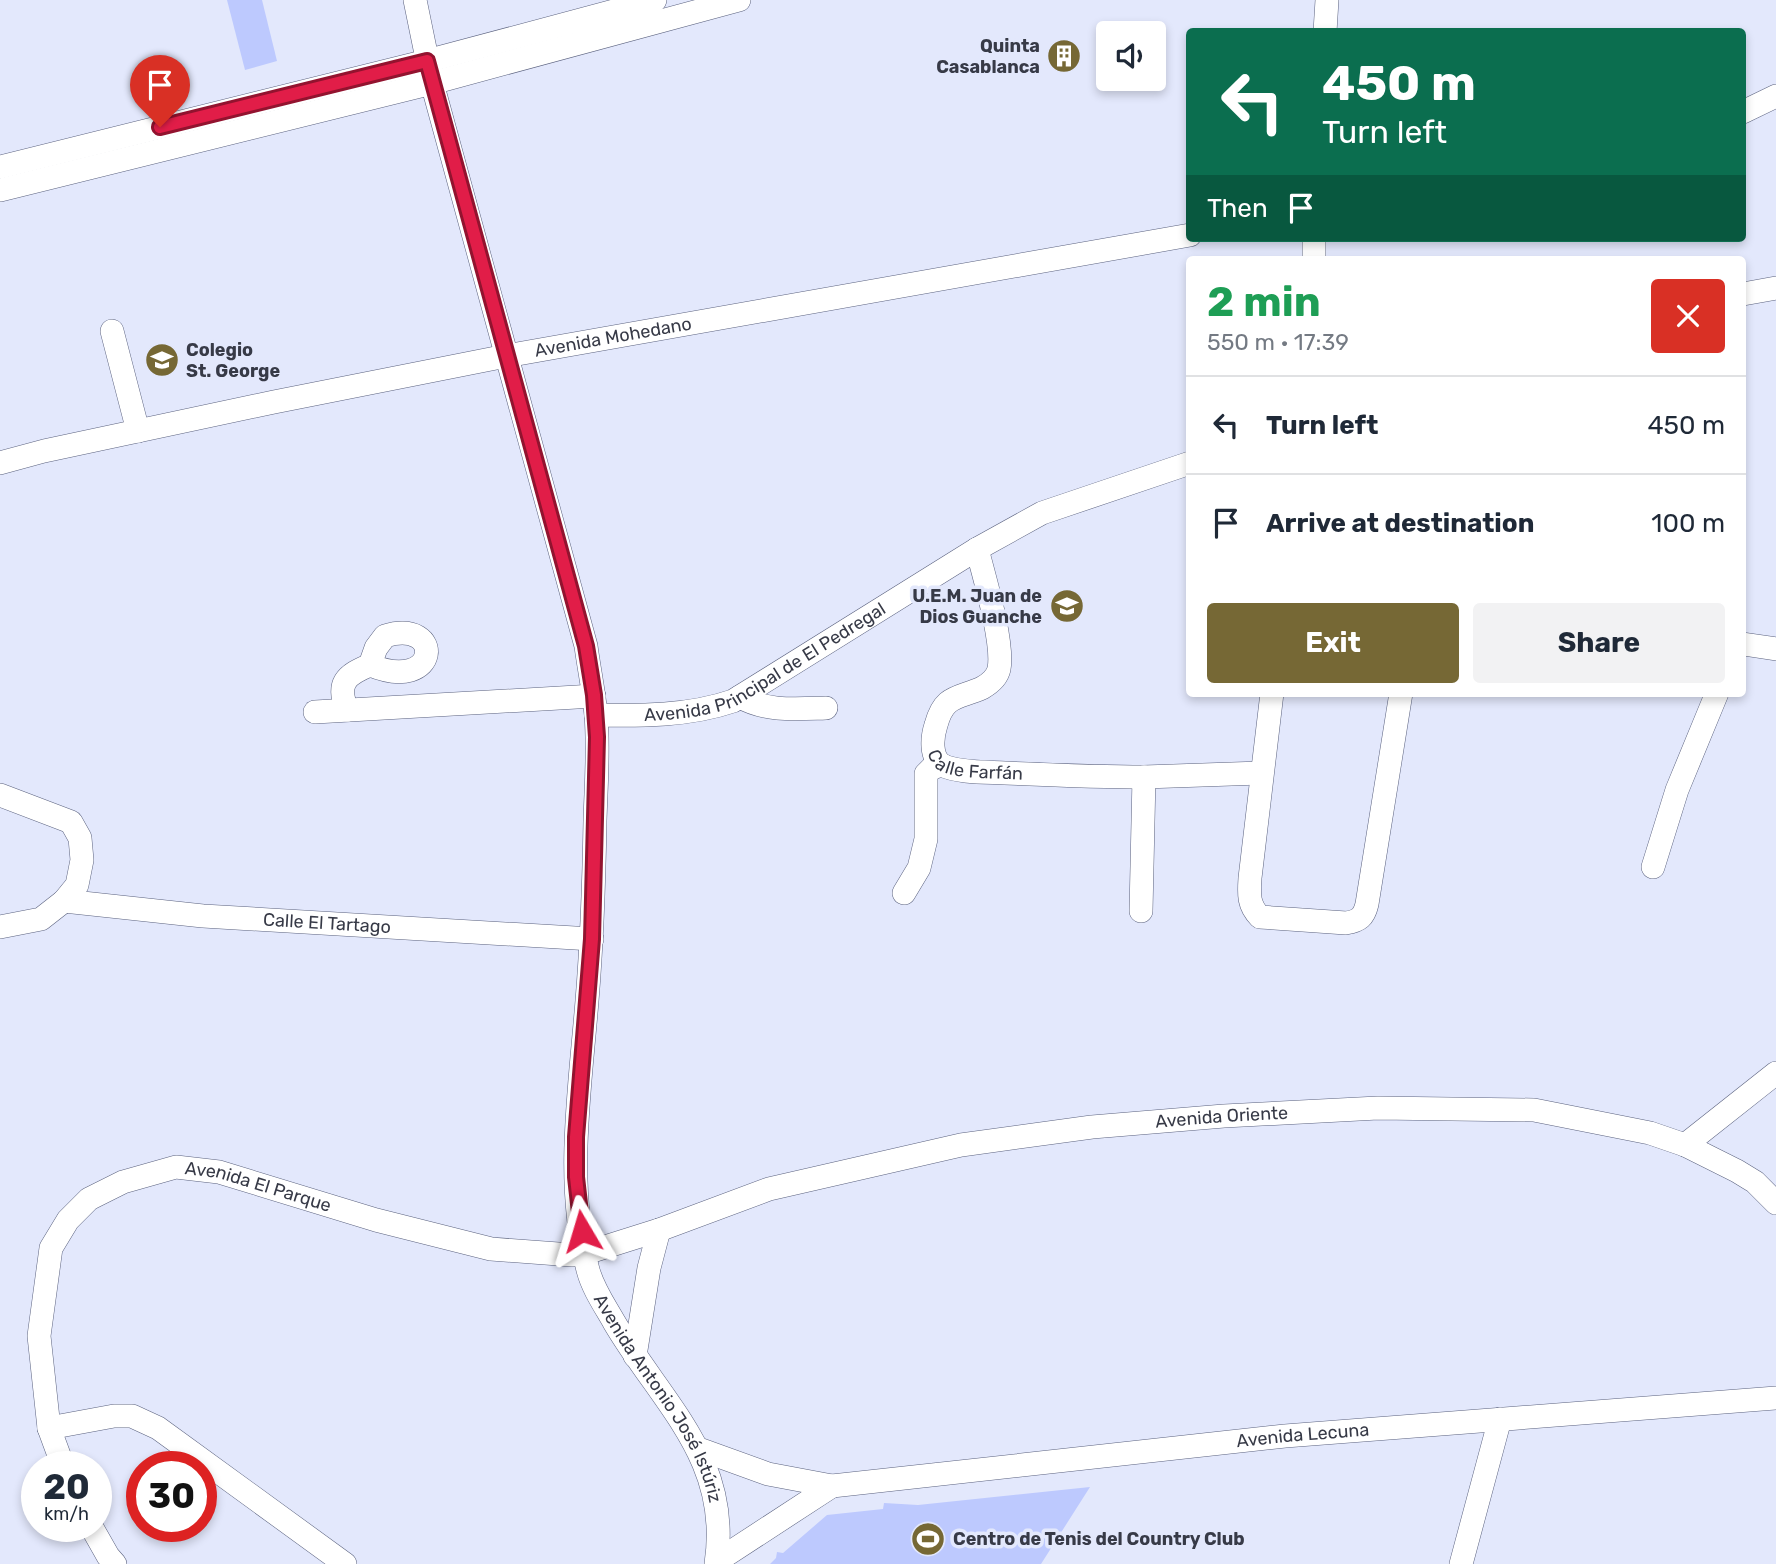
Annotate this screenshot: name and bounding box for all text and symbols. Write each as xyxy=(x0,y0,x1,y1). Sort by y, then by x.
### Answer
map controls xyxy=(1096,21,1166,91)
button: sound xyxy=(1096,21,1166,91)
place label: Quinta Casablanca xyxy=(936,35,1040,78)
building icon: Quinta Casablanca xyxy=(1045,37,1083,75)
text: 450 m xyxy=(1322,54,1476,112)
pin xyxy=(130,55,190,127)
icon: left xyxy=(1207,56,1298,147)
icon: arrive xyxy=(141,66,179,104)
text: Turn left xyxy=(1322,113,1447,151)
icon: arrive xyxy=(1282,189,1320,227)
text: Then xyxy=(1207,193,1268,224)
text: 2 min xyxy=(1207,277,1321,327)
button: close xyxy=(1651,279,1725,353)
street label: Avenida Mohedano xyxy=(533,312,693,362)
text: 550 m · 17:39 xyxy=(1207,328,1349,356)
place label: Colegio St. George xyxy=(186,339,280,382)
school or university icon: Colegio St. George xyxy=(143,341,181,379)
icon: left xyxy=(1207,406,1245,444)
text: Turn left xyxy=(1266,410,1378,441)
text: 450 m xyxy=(1647,410,1725,441)
icon: arrive xyxy=(1207,504,1245,542)
text: Arrive at destination xyxy=(1266,508,1534,539)
text: 100 m xyxy=(1651,508,1725,539)
place label: U.E.M. Juan de Dios Guanche xyxy=(912,585,1042,628)
school or university icon: U.E.M. Juan de Dios Guanche xyxy=(1048,587,1086,625)
street label: Avenida Principal de El Pedregal xyxy=(643,598,890,726)
button: Exit xyxy=(1207,603,1459,683)
button: Share xyxy=(1473,603,1725,683)
street label: Calle Farfán xyxy=(923,746,1023,785)
street label: Calle El Tartago xyxy=(262,909,392,938)
street label: Avenida Oriente xyxy=(1154,1102,1289,1133)
street label: Avenida El Parque xyxy=(184,1157,334,1217)
position arrow xyxy=(545,1194,619,1268)
street label: Avenida Antonio José Istúriz xyxy=(589,1290,726,1505)
street label: Avenida Lecuna xyxy=(1235,1419,1370,1452)
speed limit sign: 30 xyxy=(126,1451,217,1542)
text: 20 xyxy=(43,1466,90,1508)
text: km/h xyxy=(44,1503,89,1525)
sports icon: Centro de Tenis del Country Club xyxy=(909,1520,947,1558)
place label: Centro de Tenis del Country Club xyxy=(953,1528,1245,1550)

